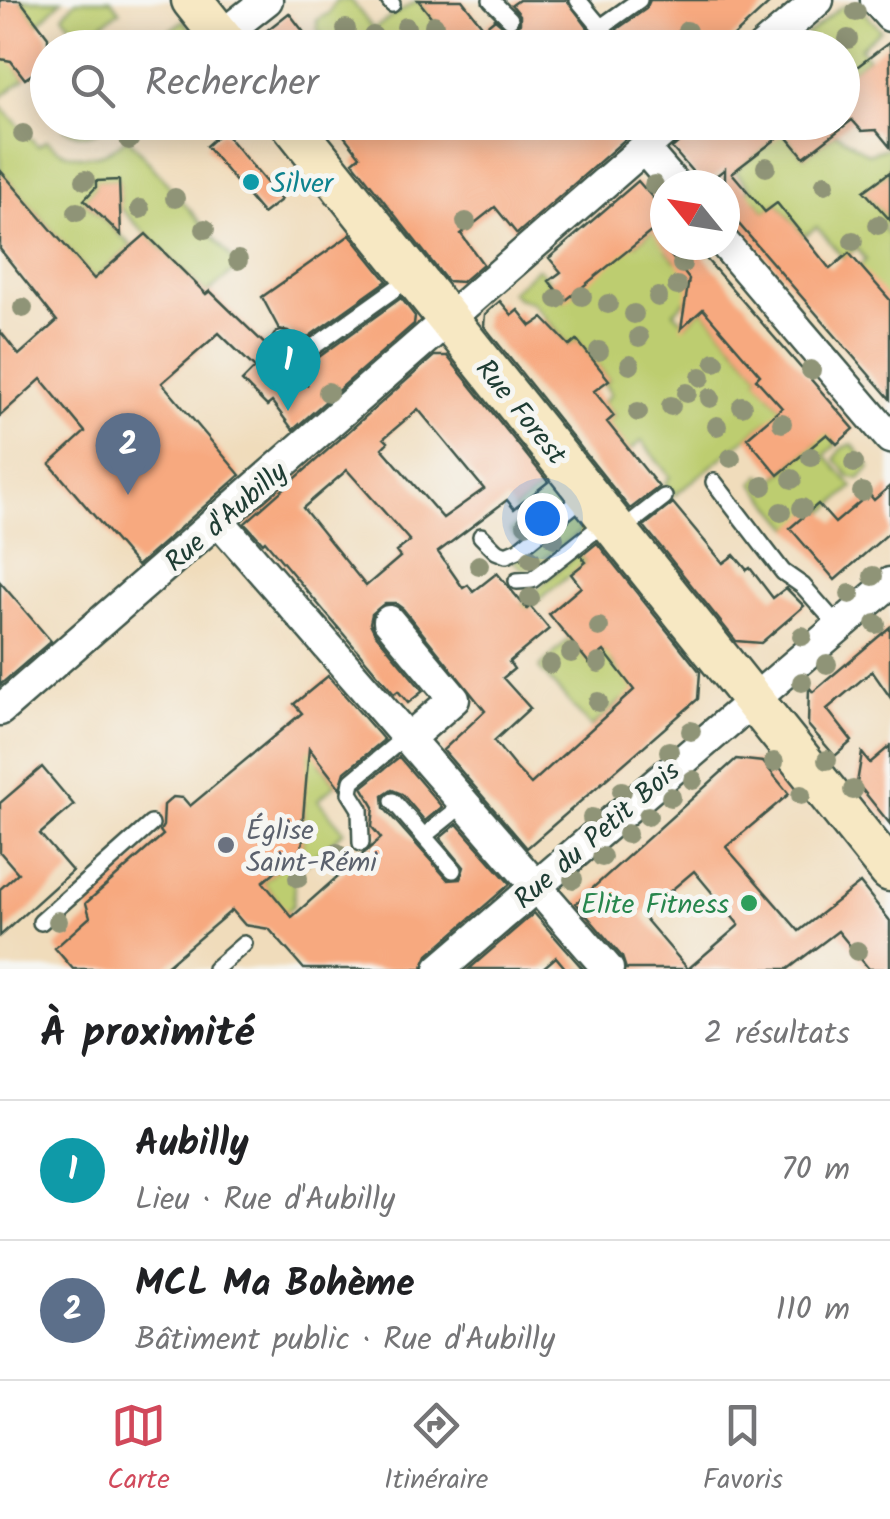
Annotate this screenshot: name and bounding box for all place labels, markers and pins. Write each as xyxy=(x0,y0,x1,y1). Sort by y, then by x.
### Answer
place label: Silver xyxy=(271,162,335,207)
marker: Silver xyxy=(240,171,262,193)
pin: 1 xyxy=(256,328,320,411)
pin: 2 xyxy=(96,412,160,495)
place label: Église Saint-Rémi xyxy=(246,809,378,886)
marker: Église Saint-Rémi xyxy=(215,834,237,856)
place label: Elite Fitness xyxy=(581,883,729,928)
marker: Elite Fitness xyxy=(738,892,760,914)

